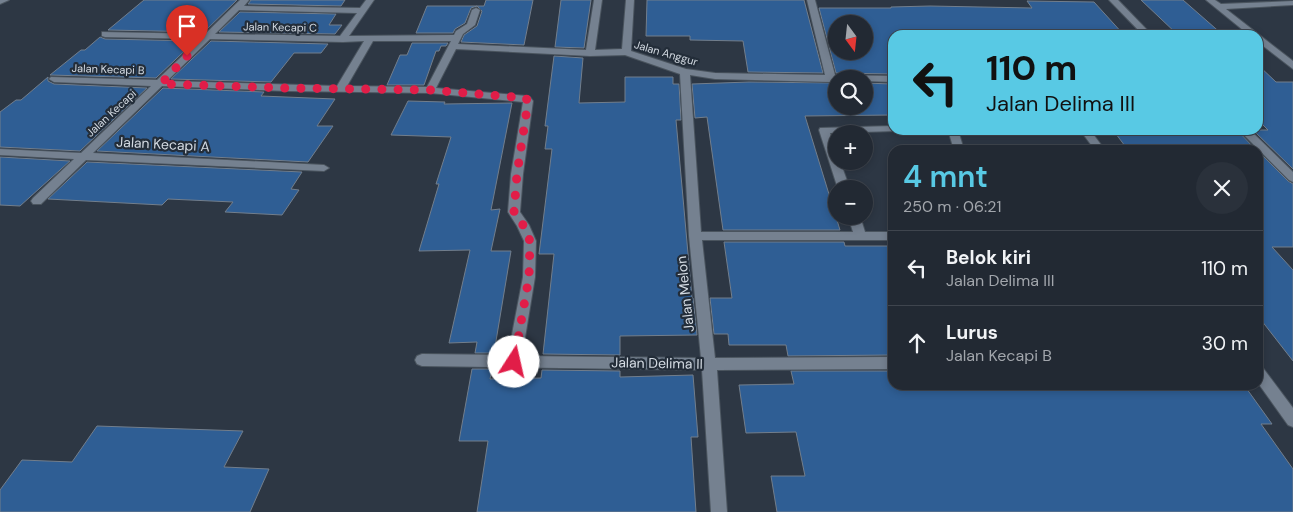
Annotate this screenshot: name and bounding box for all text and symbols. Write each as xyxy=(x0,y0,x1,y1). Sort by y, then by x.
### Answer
pin xyxy=(166,5,208,56)
icon: arrive xyxy=(173,12,201,40)
north arrow xyxy=(828,15,872,60)
map controls xyxy=(828,15,873,225)
street label: Jalan Kecapi C xyxy=(243,19,317,35)
street label: Jalan Anggur xyxy=(633,37,699,69)
text: 110 m xyxy=(986,45,1077,91)
icon: left xyxy=(903,50,968,115)
street label: Jalan Kecapi B xyxy=(71,61,145,77)
button: search xyxy=(828,70,873,115)
street label: Jalan Kecapi xyxy=(83,86,139,140)
text: Jalan Delima III xyxy=(986,89,1135,118)
button: + xyxy=(828,125,873,170)
street label: Jalan Kecapi A xyxy=(116,133,210,155)
text: 4 mnt xyxy=(903,157,988,196)
button: close xyxy=(1196,162,1248,214)
button: − xyxy=(828,180,873,225)
text: 250 m · 06:21 xyxy=(903,196,1002,217)
text: Belok kiri xyxy=(946,245,1031,270)
icon: left xyxy=(903,254,931,282)
street label: Jalan Melon xyxy=(672,255,698,333)
text: 110 m xyxy=(1201,256,1248,281)
text: Jalan Delima III xyxy=(946,270,1054,291)
text: Lurus xyxy=(946,320,998,345)
icon: ahead xyxy=(903,329,931,357)
text: 30 m xyxy=(1202,331,1248,356)
position arrow xyxy=(487,335,539,387)
text: Jalan Kecapi B xyxy=(946,345,1052,366)
street label: Jalan Delima II xyxy=(611,353,703,373)

